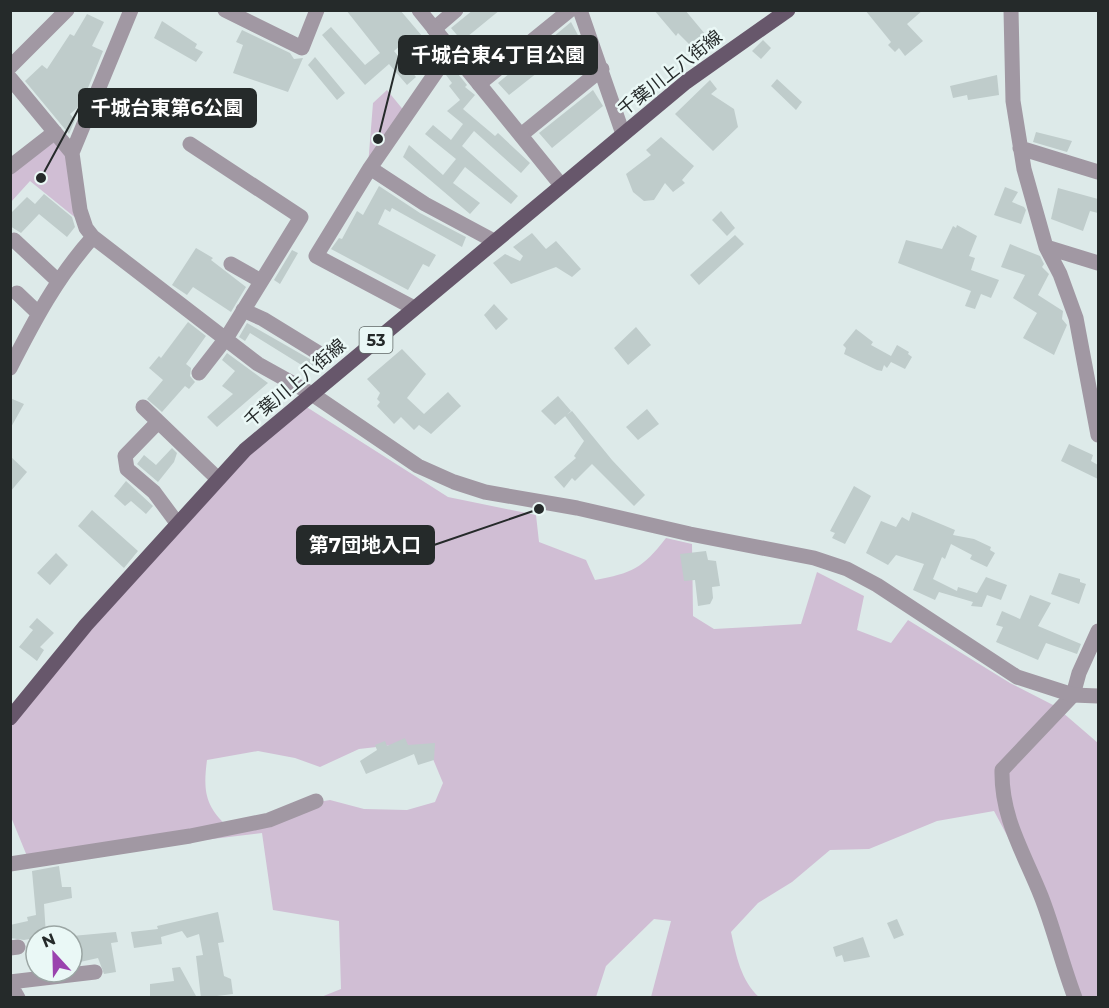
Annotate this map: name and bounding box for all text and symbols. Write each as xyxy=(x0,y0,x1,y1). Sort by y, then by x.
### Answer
street label: 千葉川上八街線 xyxy=(614,26,726,120)
callout: 千城台東4丁目公園 xyxy=(399,36,597,74)
text: 千城台東4丁目公園 xyxy=(411,43,585,67)
callout: 千城台東第6公園 xyxy=(79,89,256,127)
text: 千城台東第6公園 xyxy=(91,96,243,120)
road number: 53 xyxy=(360,327,392,353)
street label: 千葉川上八街線 xyxy=(240,334,350,432)
callout: 第7団地入口 xyxy=(297,526,434,564)
text: 第7団地入口 xyxy=(309,533,421,557)
north arrow xyxy=(24,924,84,984)
text: N xyxy=(39,929,58,952)

